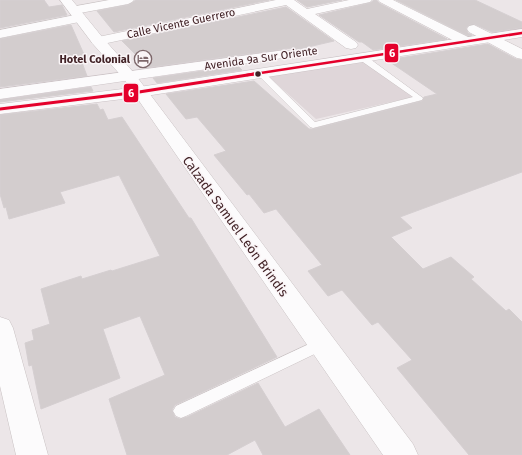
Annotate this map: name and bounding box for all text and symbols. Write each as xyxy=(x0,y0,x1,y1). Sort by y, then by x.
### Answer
street label: Calle Vicente Guerrero xyxy=(126,6,236,41)
line badge: 6 xyxy=(384,43,399,63)
street label: Avenida 9a Sur Oriente xyxy=(204,44,318,73)
text: 6 xyxy=(389,47,395,60)
hotel icon: Hotel Colonial xyxy=(133,49,153,69)
place label: Hotel Colonial xyxy=(59,53,131,66)
unlabelled marker xyxy=(253,69,263,79)
line badge: 6 xyxy=(123,83,139,103)
text: 6 xyxy=(128,87,134,100)
street label: Calzada Samuel León Brindis xyxy=(180,153,292,299)

